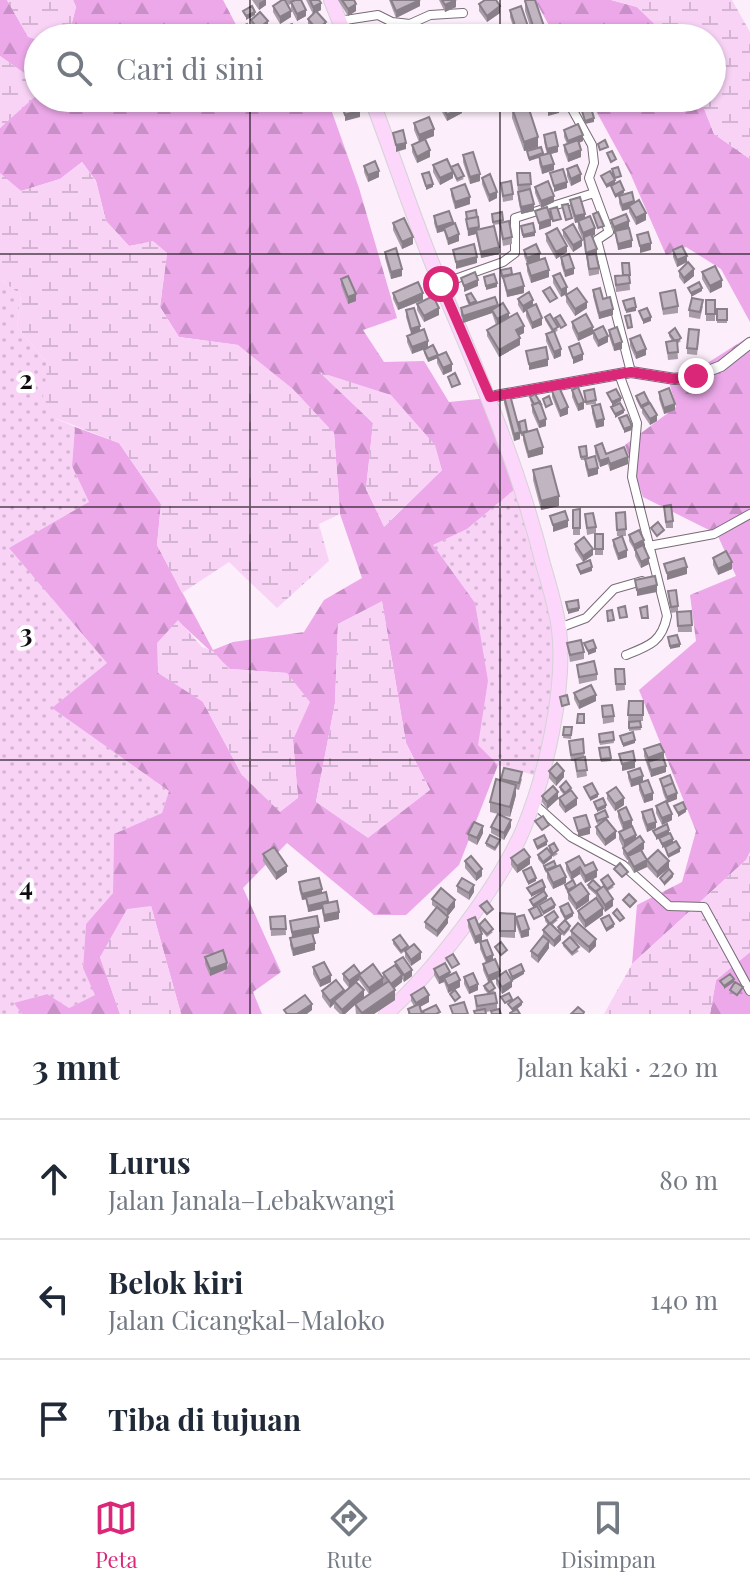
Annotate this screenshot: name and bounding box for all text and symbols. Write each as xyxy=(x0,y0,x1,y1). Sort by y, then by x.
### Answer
search box xyxy=(24,24,726,112)
icon: search xyxy=(52,46,96,90)
text: Cari di sini xyxy=(116,48,264,88)
route start xyxy=(423,266,459,302)
route end xyxy=(678,358,714,394)
text: 2 xyxy=(19,361,33,396)
text: 3 xyxy=(20,615,32,650)
text: 4 xyxy=(19,868,33,903)
text: 3 mnt xyxy=(32,1043,120,1089)
text: Jalan kaki · 220 m xyxy=(517,1049,718,1084)
text: Lurus xyxy=(108,1142,191,1182)
icon: ahead xyxy=(32,1157,76,1201)
text: 80 m xyxy=(659,1162,718,1197)
text: Jalan Janala–Lebakwangi xyxy=(108,1182,395,1217)
text: Belok kiri xyxy=(108,1262,243,1302)
icon: left xyxy=(32,1277,76,1321)
text: 140 m xyxy=(650,1282,718,1317)
text: Jalan Cicangkal–Maloko xyxy=(108,1302,385,1337)
icon: arrive xyxy=(32,1397,76,1441)
text: Tiba di tujuan xyxy=(108,1399,301,1439)
tab: Peta xyxy=(94,1496,138,1574)
tab: Rute xyxy=(326,1496,372,1574)
tab: Disimpan xyxy=(561,1496,656,1574)

